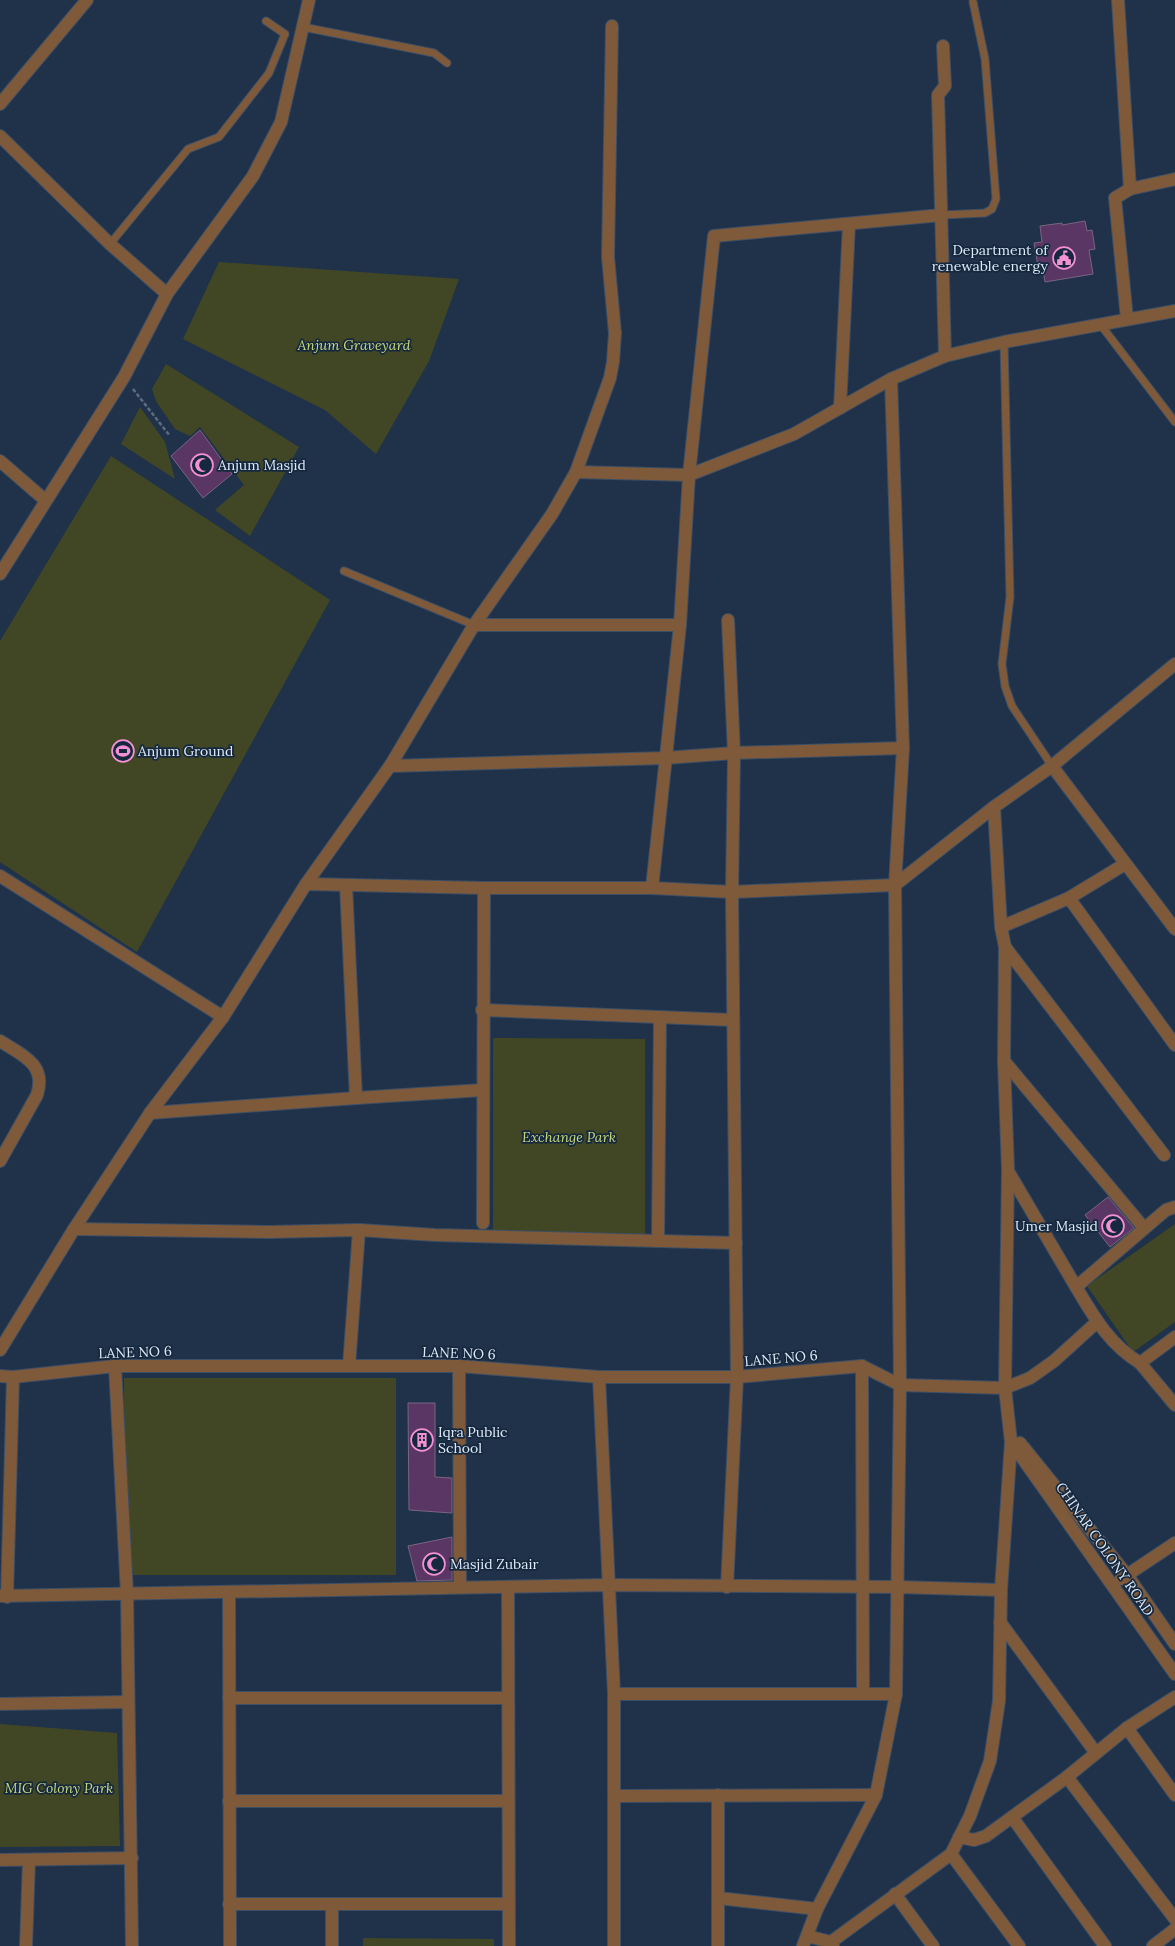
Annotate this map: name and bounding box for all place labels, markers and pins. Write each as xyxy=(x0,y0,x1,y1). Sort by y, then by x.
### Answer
place label: Department of renewable energy xyxy=(932,241,1049,275)
public building icon: Department of renewable energy xyxy=(1051,245,1077,271)
mosque icon: Anjum Masjid xyxy=(189,452,215,478)
place label: Anjum Masjid xyxy=(217,456,306,474)
sports icon: Anjum Ground xyxy=(110,738,136,764)
place label: Anjum Ground xyxy=(137,742,233,760)
mosque icon: Umer Masjid xyxy=(1100,1213,1126,1239)
place label: Umer Masjid xyxy=(1015,1217,1098,1235)
place label: Iqra Public School xyxy=(438,1423,508,1457)
building icon: Iqra Public School xyxy=(409,1427,435,1453)
mosque icon: Masjid Zubair xyxy=(421,1551,447,1577)
place label: Masjid Zubair xyxy=(450,1555,538,1573)

